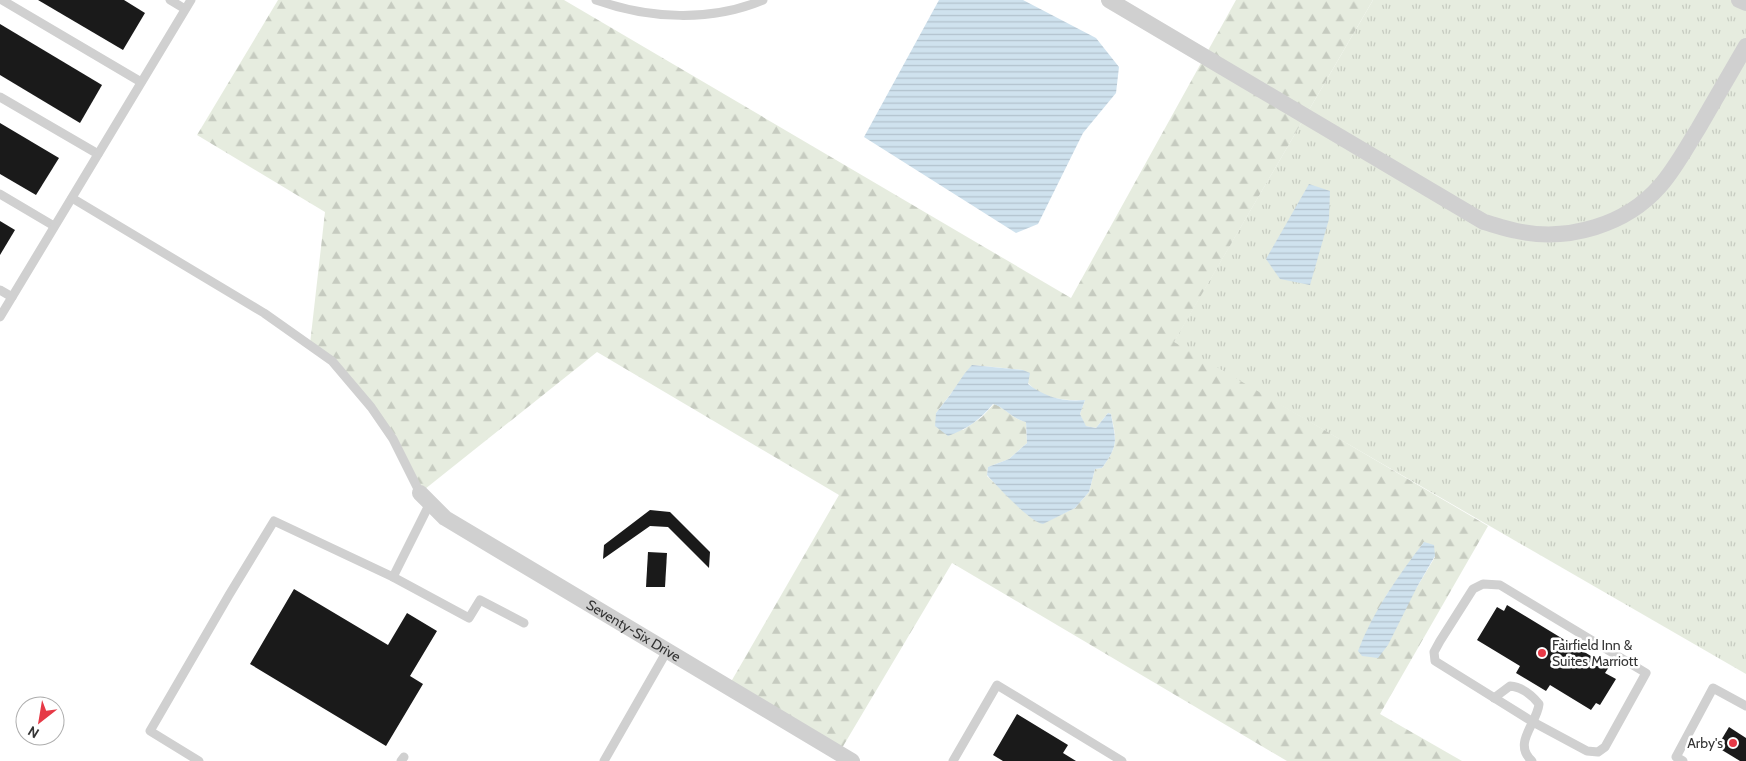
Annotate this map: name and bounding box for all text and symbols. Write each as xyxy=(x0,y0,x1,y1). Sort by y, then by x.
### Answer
street label: Seventy-Six Drive xyxy=(583,595,684,666)
place label: Fairfield Inn & Suites Marriott xyxy=(1552,636,1638,670)
marker: Fairfield Inn & Suites Marriott xyxy=(1536,647,1548,659)
north arrow xyxy=(15,696,65,746)
text: N xyxy=(24,722,42,742)
place label: Arby's xyxy=(1687,734,1723,752)
marker: Arby's xyxy=(1727,737,1739,749)

